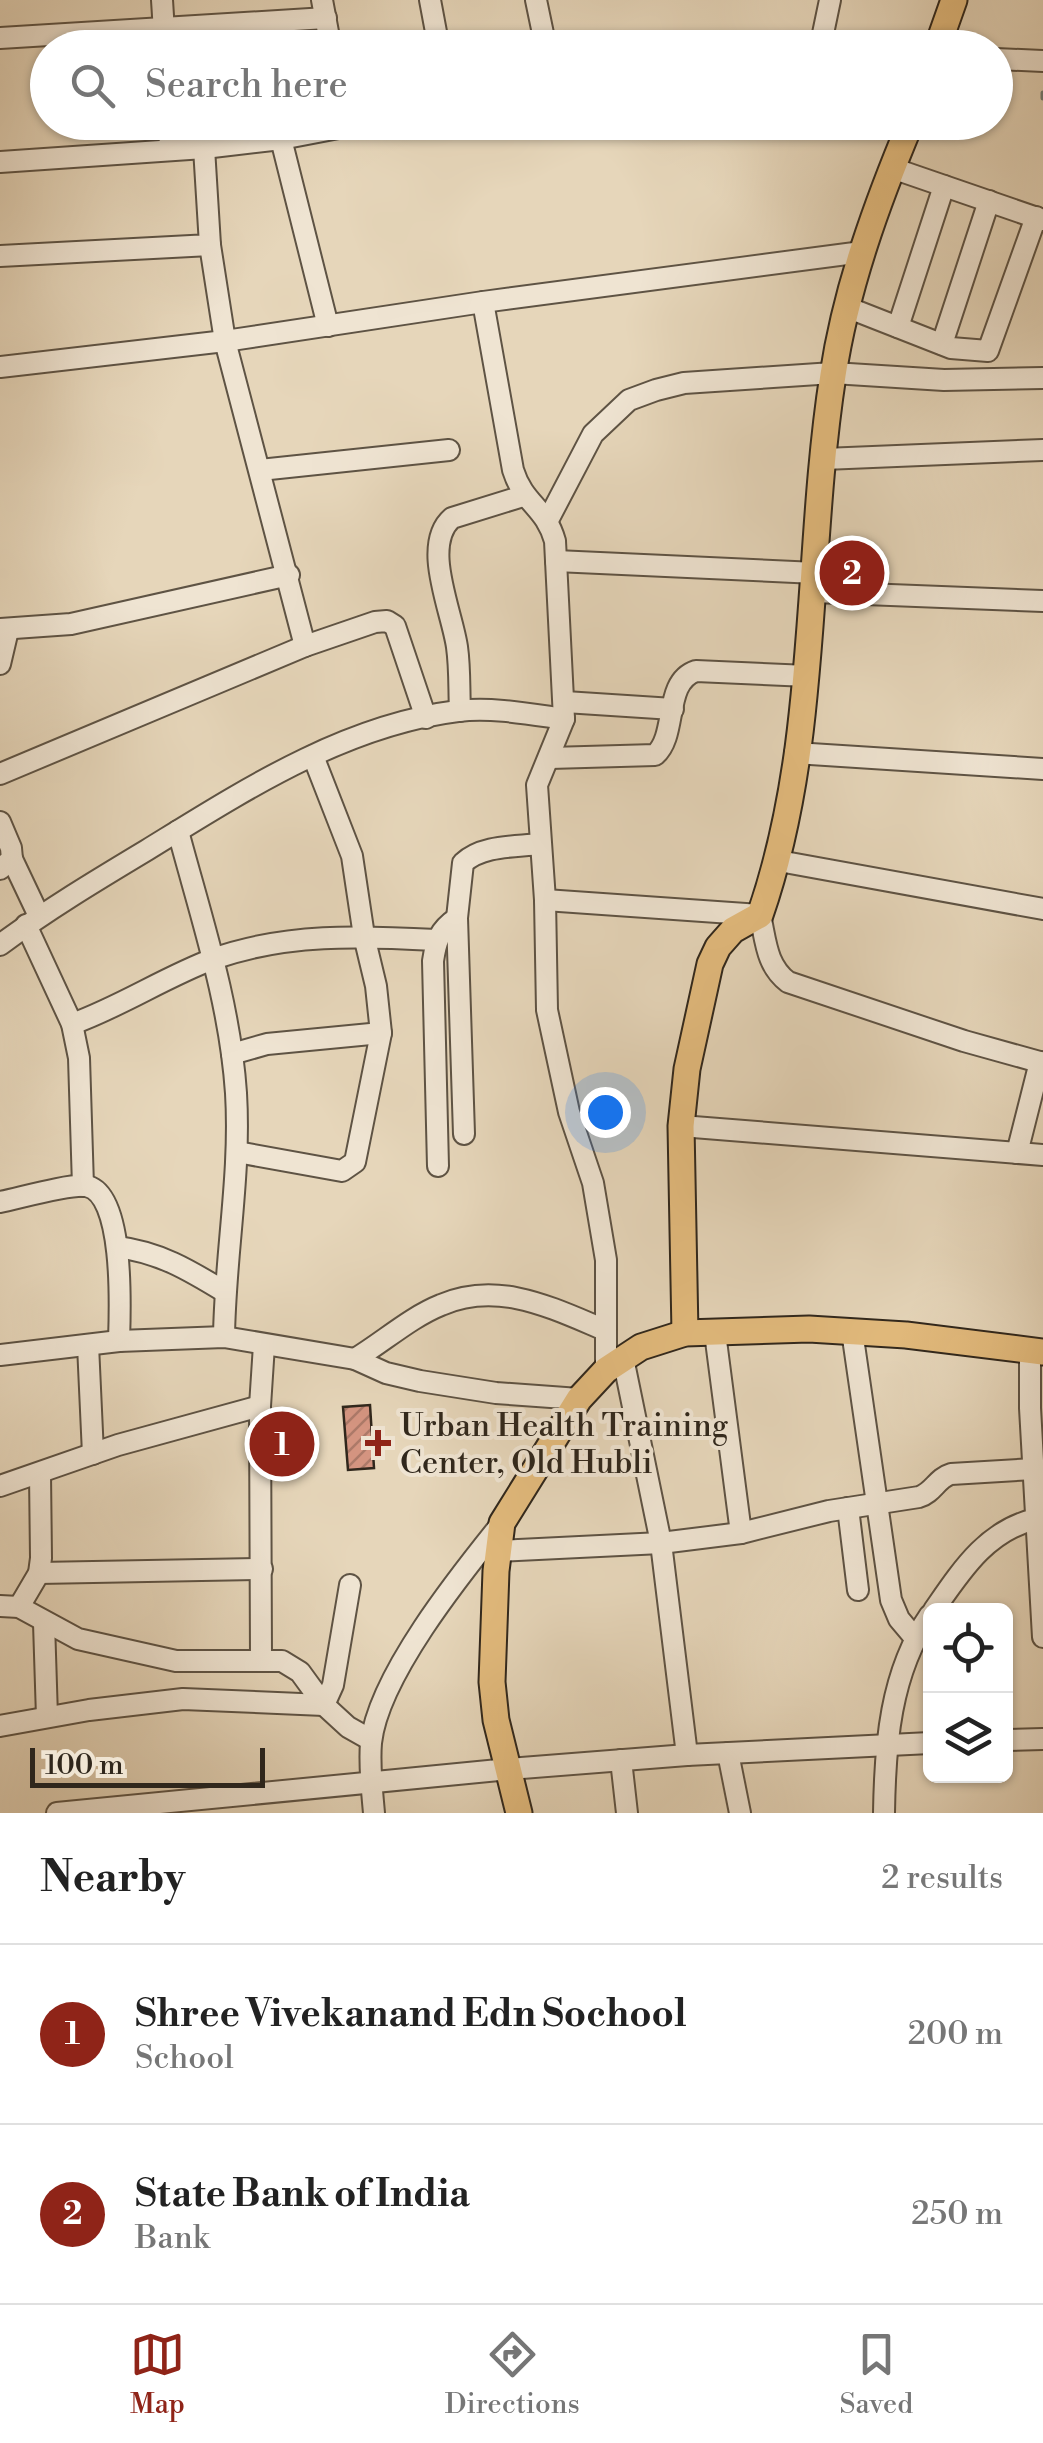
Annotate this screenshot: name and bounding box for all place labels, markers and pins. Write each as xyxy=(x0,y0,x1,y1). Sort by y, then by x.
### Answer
pin: 2 xyxy=(820,536,884,610)
pin: 1 xyxy=(250,1406,314,1482)
place label: Urban Health Training Center, Old Hubli xyxy=(400,1406,729,1483)
marker: Urban Health Training Center, Old Hubli xyxy=(365,1430,391,1456)

